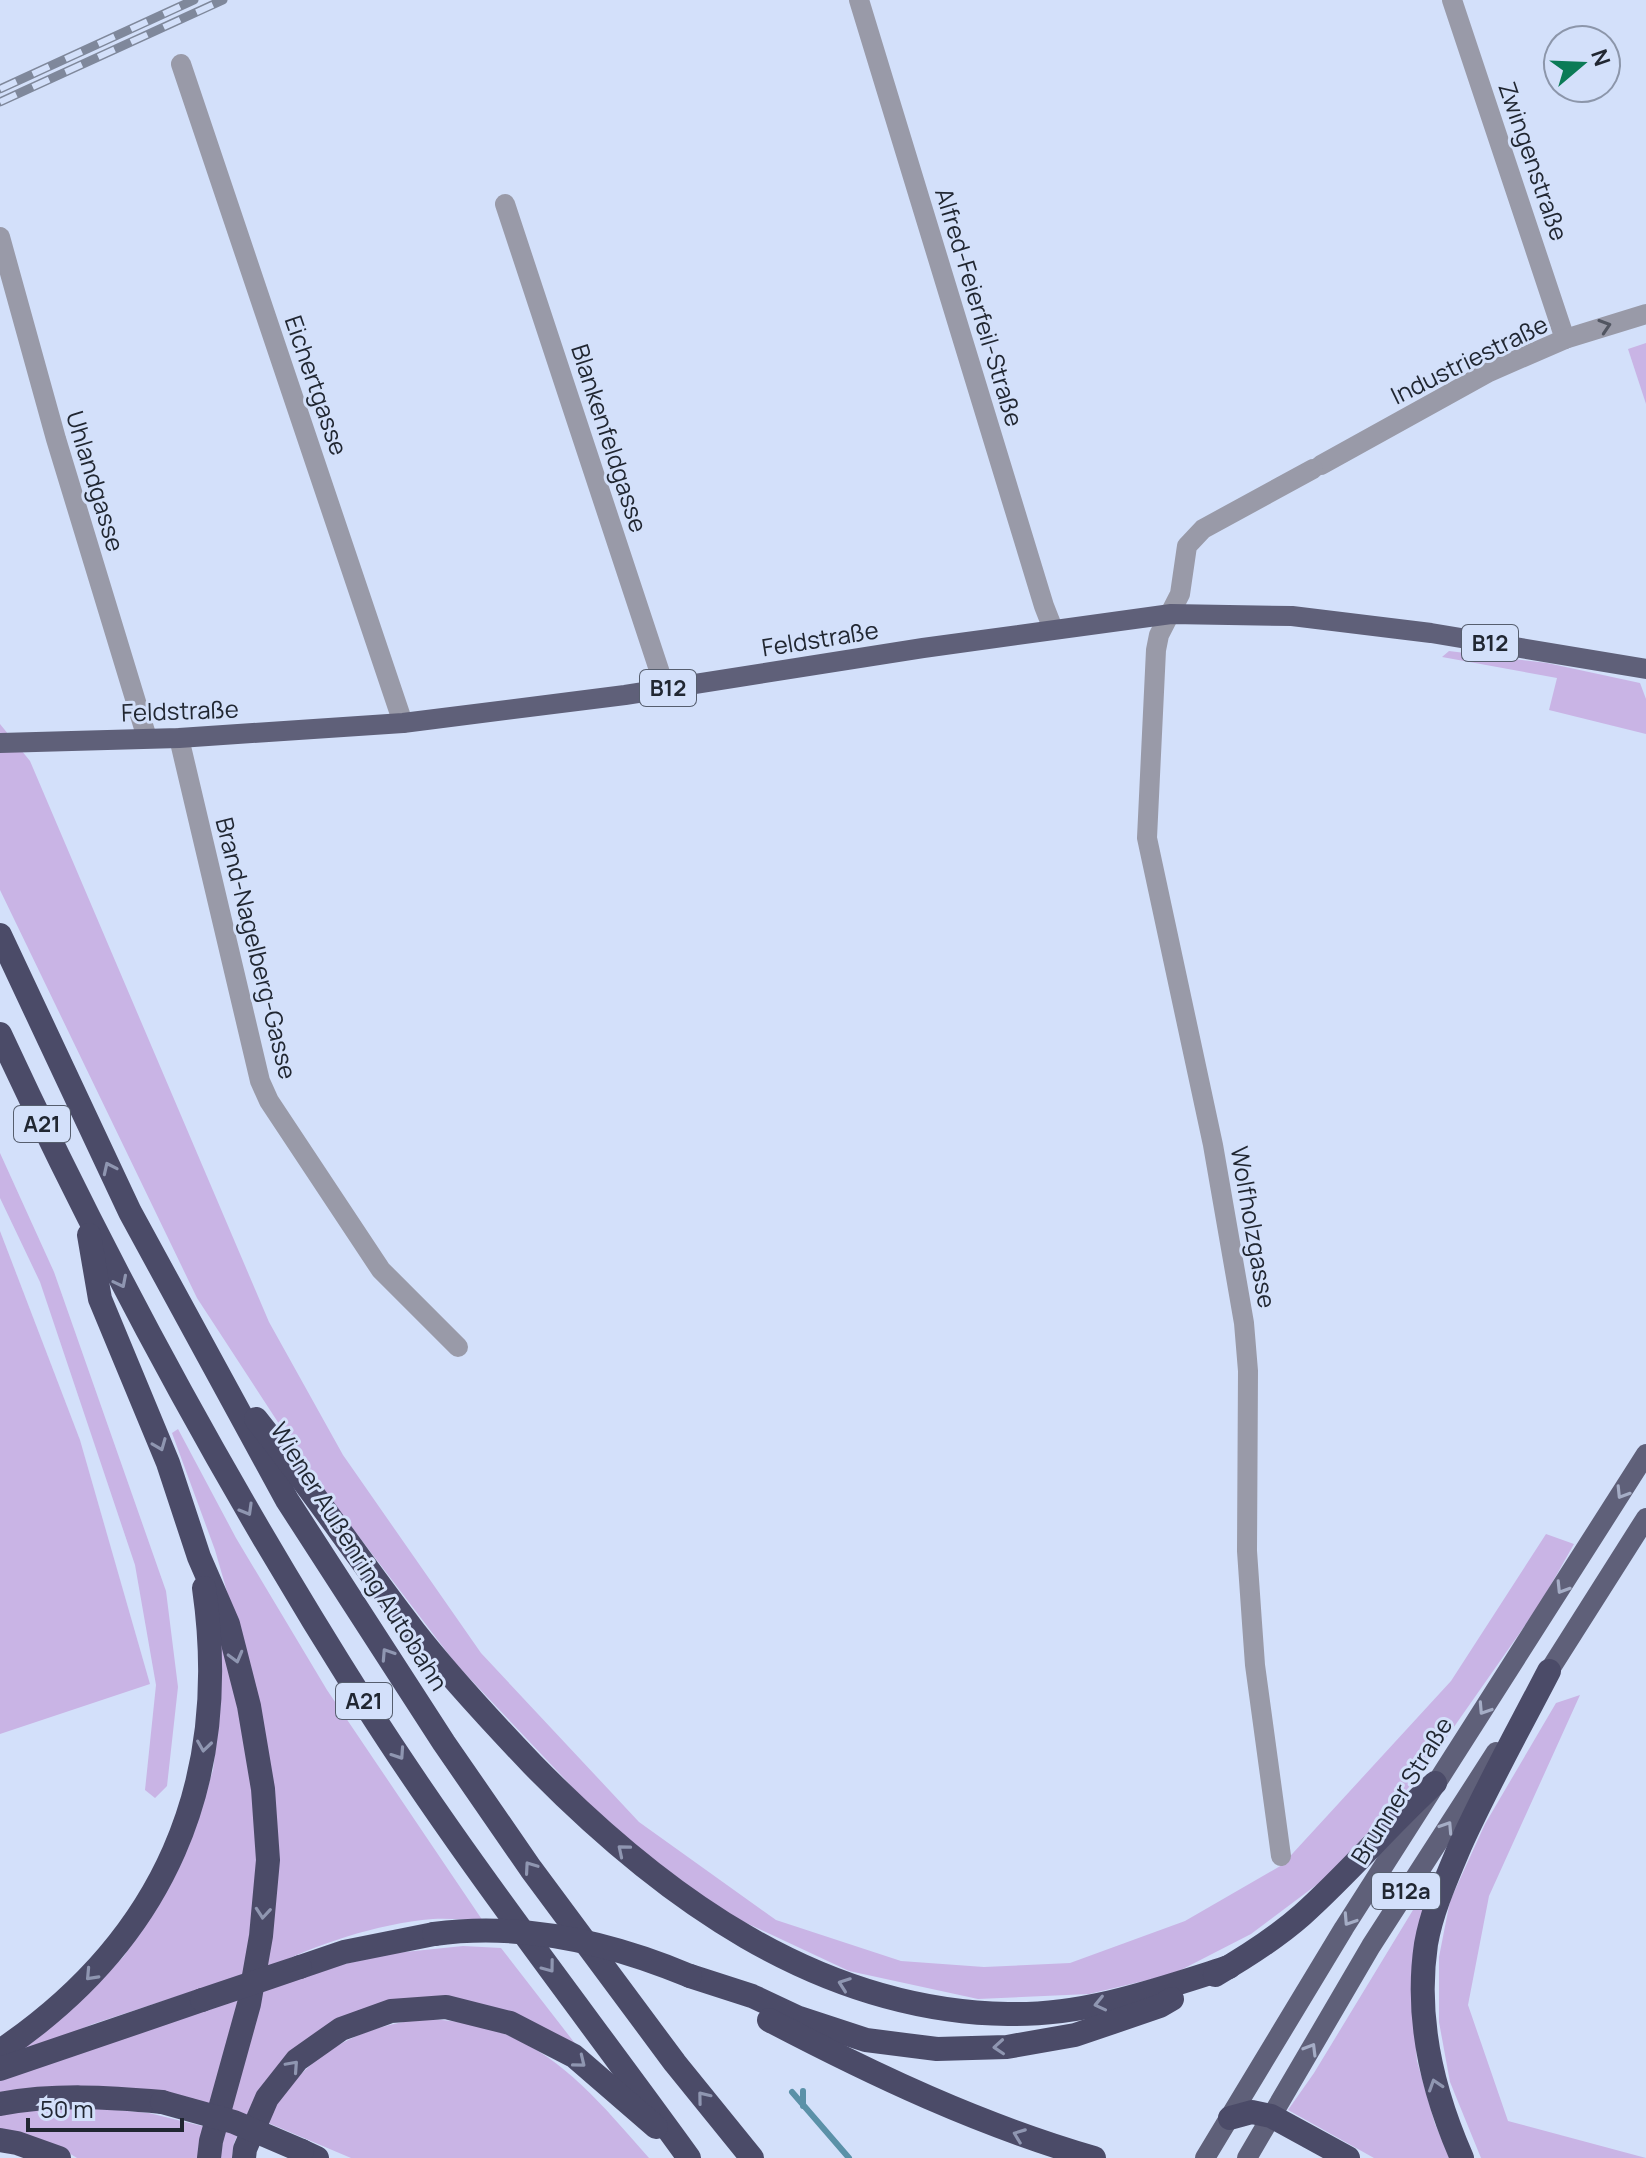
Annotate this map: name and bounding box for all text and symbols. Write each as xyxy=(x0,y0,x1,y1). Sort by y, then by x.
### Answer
north arrow xyxy=(1542,24,1622,104)
text: N xyxy=(1584,45,1618,70)
street label: Zwingenstraße xyxy=(1491,77,1577,245)
street label: Alfred-Feierfeil-Straße xyxy=(928,184,1032,430)
street label: Industriestraße xyxy=(1385,307,1553,411)
street label: Eichertgasse xyxy=(278,311,356,459)
one-way arrow xyxy=(1598,320,1612,336)
street label: Blankenfeldgasse xyxy=(564,340,656,536)
street label: Uhlandgasse xyxy=(59,407,133,555)
street label: Feldstraße xyxy=(759,612,881,664)
road number: B12 xyxy=(1462,625,1518,661)
road number: B12 xyxy=(640,670,696,706)
street label: Feldstraße xyxy=(121,691,239,729)
street label: Brand-Nagelberg-Gasse xyxy=(209,814,305,1082)
road number: A21 xyxy=(14,1106,70,1142)
street label: Wolfholzgasse xyxy=(1224,1144,1284,1310)
one-way arrow xyxy=(103,1162,119,1177)
one-way arrow xyxy=(111,1274,127,1289)
street label: Wiener Außenring Autobahn xyxy=(264,1415,456,1697)
one-way arrow xyxy=(151,1437,167,1451)
one-way arrow xyxy=(1616,1484,1631,1499)
one-way arrow xyxy=(237,1501,253,1516)
one-way arrow xyxy=(1557,1579,1572,1594)
one-way arrow xyxy=(381,1648,396,1663)
one-way arrow xyxy=(227,1649,244,1663)
road number: A21 xyxy=(336,1683,392,1719)
one-way arrow xyxy=(1478,1700,1493,1715)
street label: Brunner Straße xyxy=(1343,1710,1459,1870)
one-way arrow xyxy=(196,1740,213,1753)
one-way arrow xyxy=(390,1746,405,1760)
one-way arrow xyxy=(1438,1821,1453,1836)
one-way arrow xyxy=(618,1845,633,1860)
one-way arrow xyxy=(525,1861,540,1875)
road number: B12a xyxy=(1372,1873,1440,1909)
one-way arrow xyxy=(255,1907,272,1920)
one-way arrow xyxy=(1344,1911,1359,1926)
one-way arrow xyxy=(539,1958,553,1973)
one-way arrow xyxy=(86,1966,100,1981)
one-way arrow xyxy=(838,1977,852,1993)
one-way arrow xyxy=(1094,1995,1107,2012)
one-way arrow xyxy=(992,2038,1005,2055)
one-way arrow xyxy=(1301,2043,1317,2058)
one-way arrow xyxy=(571,2053,586,2067)
one-way arrow xyxy=(284,2061,299,2075)
one-way arrow xyxy=(1429,2078,1445,2092)
scale bar xyxy=(28,2082,182,2132)
one-way arrow xyxy=(698,2091,712,2106)
text: 50 m xyxy=(40,2092,94,2125)
one-way arrow xyxy=(1013,2128,1027,2145)

